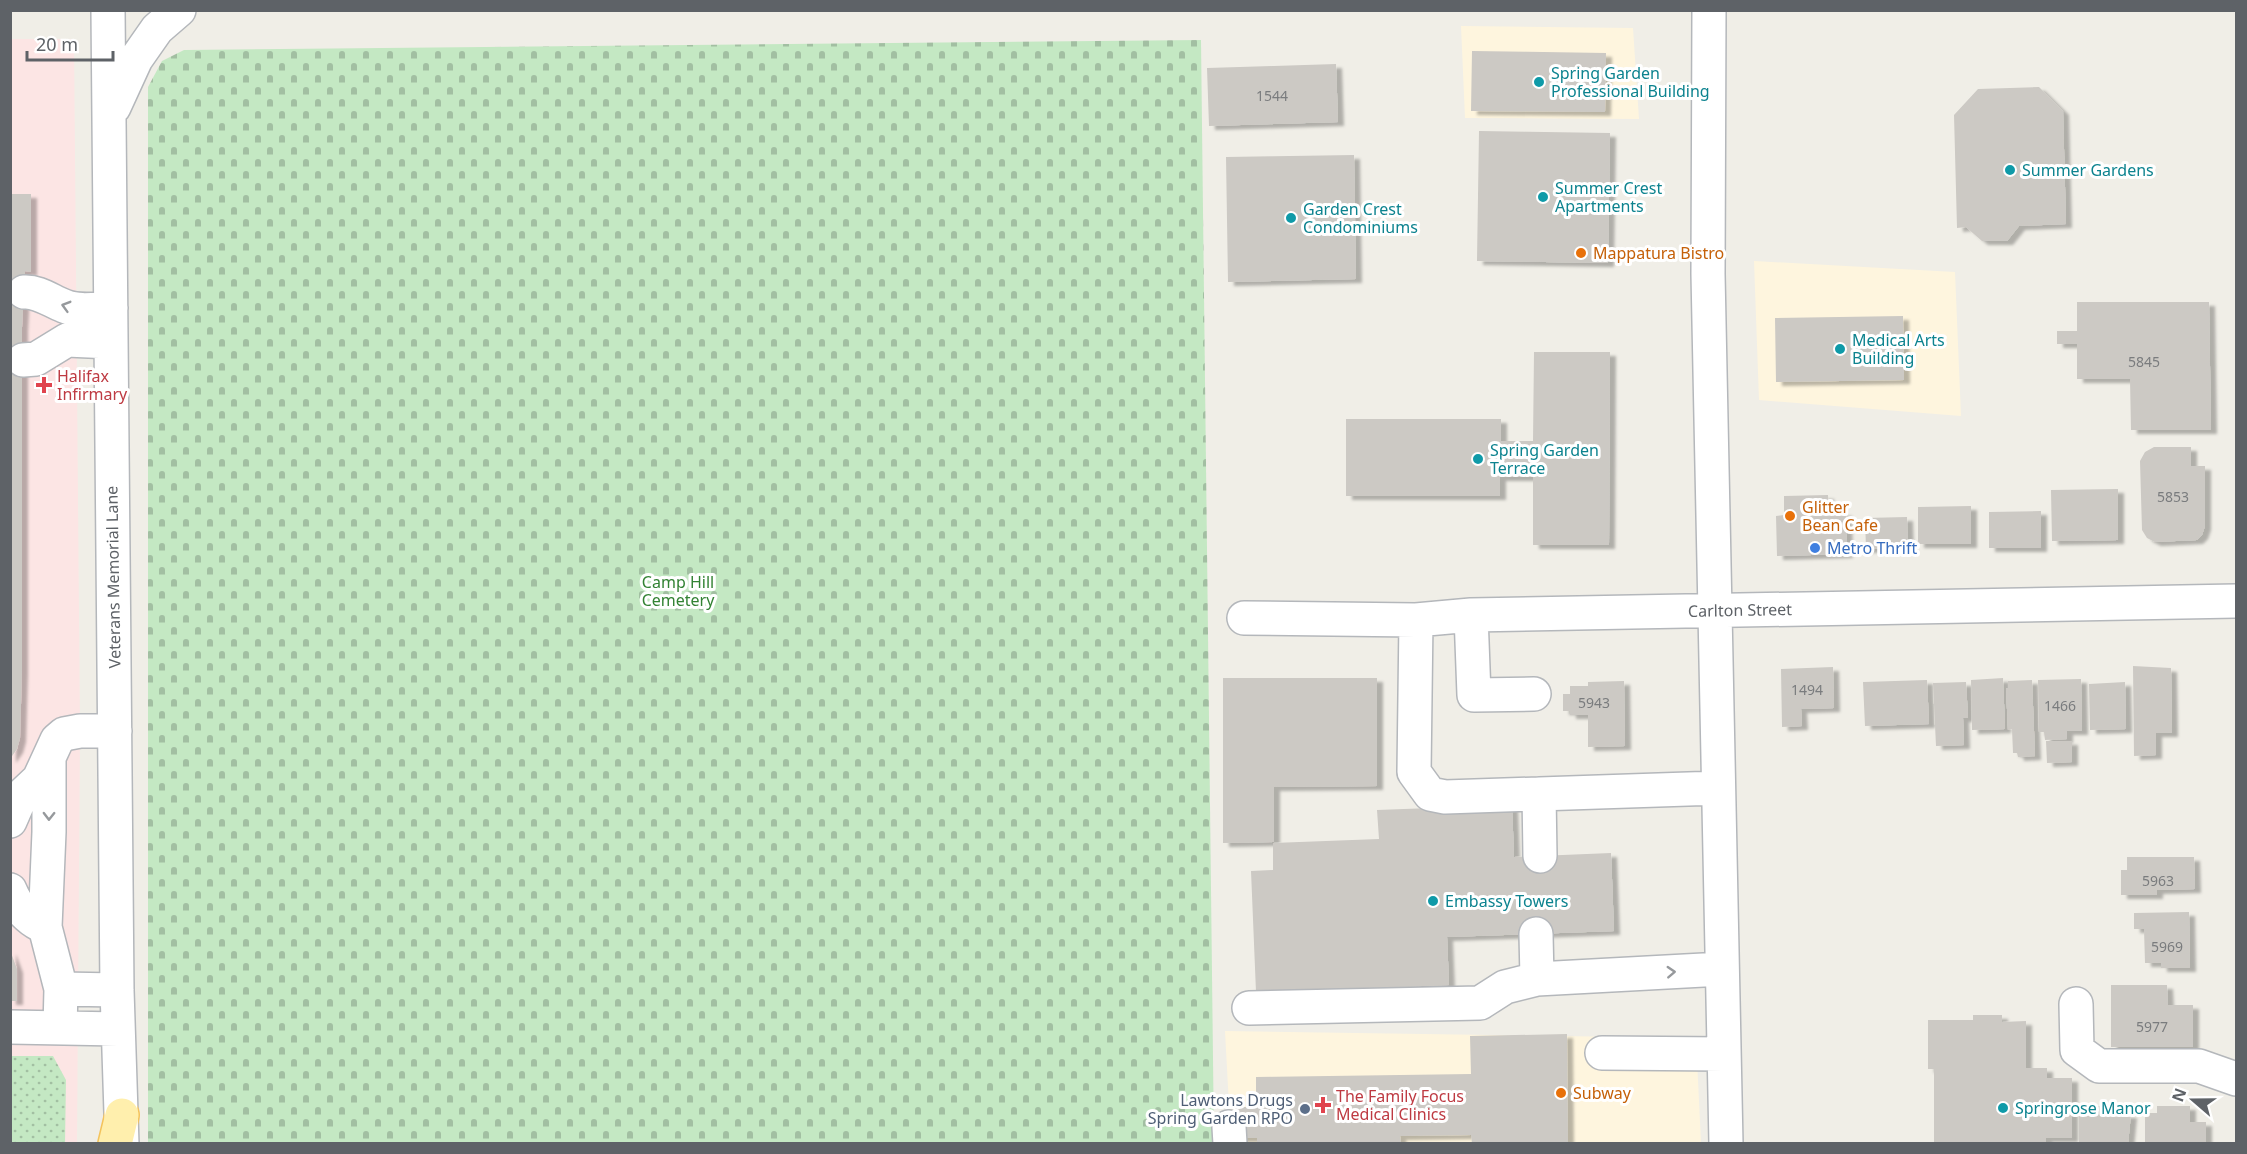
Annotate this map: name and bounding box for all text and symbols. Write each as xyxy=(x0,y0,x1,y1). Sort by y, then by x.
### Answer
scale bar xyxy=(27,24,112,62)
text: 20 m xyxy=(36,32,78,56)
place label: Spring Garden Professional Building xyxy=(1551,62,1710,102)
marker: Spring Garden Professional Building xyxy=(1532,75,1546,89)
house number: 1544 xyxy=(1256,86,1288,105)
place label: Summer Gardens xyxy=(2022,159,2154,181)
marker: Summer Gardens xyxy=(2003,163,2017,177)
place label: Summer Crest Apartments xyxy=(1555,177,1662,217)
marker: Summer Crest Apartments xyxy=(1536,190,1550,204)
place label: Garden Crest Condominiums xyxy=(1303,198,1418,238)
marker: Garden Crest Condominiums xyxy=(1284,211,1298,225)
place label: Mappatura Bistro xyxy=(1593,242,1724,264)
marker: Mappatura Bistro xyxy=(1574,246,1588,260)
one-way arrow xyxy=(61,301,72,313)
place label: Medical Arts Building xyxy=(1852,329,1945,369)
marker: Medical Arts Building xyxy=(1833,342,1847,356)
house number: 5845 xyxy=(2128,352,2160,371)
place label: Halifax Infirmary xyxy=(57,365,128,405)
marker: Halifax Infirmary xyxy=(35,376,53,394)
place label: Spring Garden Terrace xyxy=(1490,439,1599,479)
marker: Spring Garden Terrace xyxy=(1471,452,1485,466)
street label: Veterans Memorial Lane xyxy=(100,486,126,668)
house number: 5853 xyxy=(2157,487,2189,506)
place label: Glitter Bean Cafe xyxy=(1802,496,1878,536)
marker: Glitter Bean Cafe xyxy=(1783,509,1797,523)
place label: Metro Thrift xyxy=(1827,537,1917,559)
marker: Metro Thrift xyxy=(1808,541,1822,555)
park label: Camp Hill Cemetery xyxy=(642,571,715,611)
street label: Carlton Street xyxy=(1688,598,1792,622)
house number: 1494 xyxy=(1791,680,1823,699)
house number: 5943 xyxy=(1578,693,1610,712)
house number: 1466 xyxy=(2044,696,2076,715)
one-way arrow xyxy=(43,812,56,821)
house number: 5963 xyxy=(2142,871,2174,890)
place label: Embassy Towers xyxy=(1445,890,1568,912)
marker: Embassy Towers xyxy=(1426,894,1440,908)
house number: 5969 xyxy=(2151,937,2183,956)
one-way arrow xyxy=(1666,966,1675,979)
house number: 5977 xyxy=(2136,1017,2168,1036)
north arrow xyxy=(2163,1070,2223,1130)
place label: Subway xyxy=(1573,1082,1632,1104)
place label: The Family Focus Medical Clinics xyxy=(1336,1085,1464,1125)
text: N xyxy=(2166,1085,2191,1105)
marker: Subway xyxy=(1554,1086,1568,1100)
place label: Lawtons Drugs Spring Garden RPO xyxy=(1148,1089,1293,1129)
marker: The Family Focus Medical Clinics xyxy=(1314,1096,1332,1114)
place label: Springrose Manor xyxy=(2015,1097,2151,1119)
marker: Springrose Manor xyxy=(1996,1101,2010,1115)
marker: Lawtons Drugs Spring Garden RPO xyxy=(1298,1102,1312,1116)

